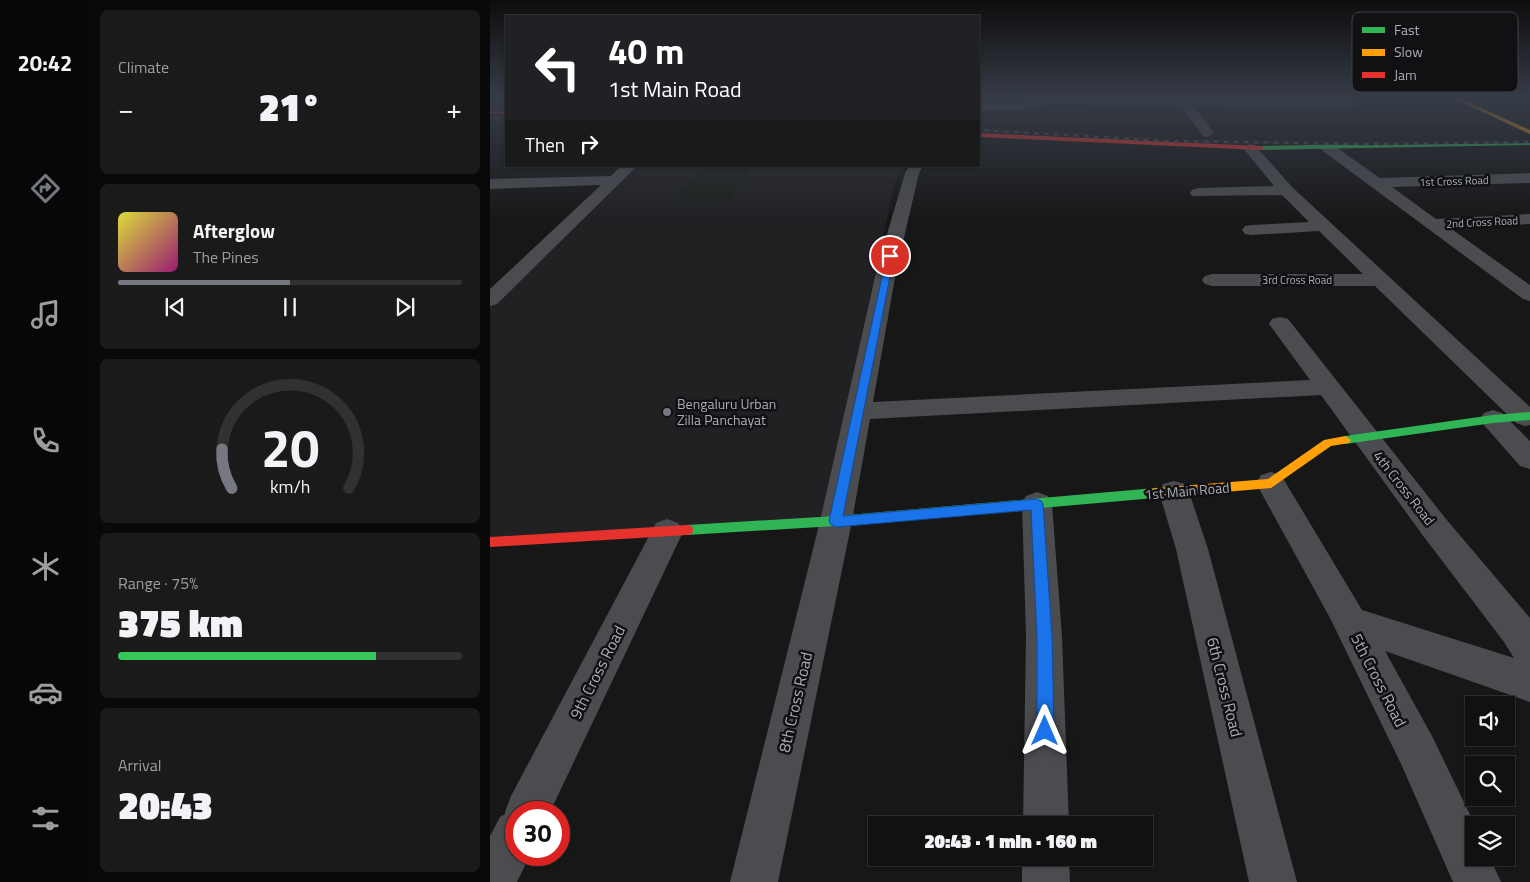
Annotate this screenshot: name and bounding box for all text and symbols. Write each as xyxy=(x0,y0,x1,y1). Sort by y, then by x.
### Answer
legend xyxy=(1352,12,1518,92)
text: Fast xyxy=(1394,19,1419,40)
text: 40 m xyxy=(608,24,684,78)
icon: left xyxy=(525,35,590,100)
text: Slow xyxy=(1394,41,1423,62)
text: 20:42 xyxy=(18,46,72,80)
text: Climate xyxy=(118,55,169,79)
text: Jam xyxy=(1394,64,1417,85)
text: 1st Main Road xyxy=(608,72,742,106)
text: 21° xyxy=(259,78,321,136)
text: − xyxy=(118,87,134,130)
text: + xyxy=(446,87,462,130)
text: Then xyxy=(525,130,565,159)
icon: right xyxy=(575,130,603,158)
icon: directions xyxy=(28,171,63,206)
street label: 1st Cross Road xyxy=(1419,172,1489,190)
street label: 2nd Cross Road xyxy=(1446,212,1519,232)
text: Afterglow xyxy=(193,216,275,245)
pin xyxy=(869,235,911,277)
icon: arrive xyxy=(876,242,904,270)
text: The Pines xyxy=(193,245,259,269)
street label: 3rd Cross Road xyxy=(1262,272,1332,288)
icon: previous xyxy=(161,293,189,321)
icon: pause xyxy=(276,293,304,321)
icon: next xyxy=(391,293,419,321)
icon: music xyxy=(28,297,63,332)
place label: Bengaluru Urban Zilla Panchayat xyxy=(677,393,776,430)
marker: Bengaluru Urban Zilla Panchayat xyxy=(661,406,673,418)
text: 20 xyxy=(261,408,319,487)
icon: phone xyxy=(28,423,63,458)
street label: 4th Cross Road xyxy=(1369,446,1440,529)
text: km/h xyxy=(270,473,310,500)
street label: 1st Main Road xyxy=(1144,476,1230,505)
icon: climate xyxy=(28,549,63,584)
text: Range · 75% xyxy=(118,571,198,595)
text: 375 km xyxy=(118,594,243,652)
street label: 9th Cross Road xyxy=(563,621,631,723)
street label: 5th Cross Road xyxy=(1345,629,1413,731)
street label: 6th Cross Road xyxy=(1201,635,1249,739)
street label: 8th Cross Road xyxy=(772,650,818,754)
icon: car xyxy=(28,675,63,710)
map controls xyxy=(1465,696,1515,866)
button: sound xyxy=(1465,696,1515,746)
position arrow xyxy=(1018,704,1070,756)
text: Arrival xyxy=(118,753,161,777)
button: search xyxy=(1465,756,1515,806)
text: 20:43 xyxy=(118,776,213,834)
icon: filters xyxy=(28,801,63,836)
speed limit sign: 30 xyxy=(505,801,570,866)
button: layers xyxy=(1465,816,1515,866)
text: 20:43 · 1 min · 160 m xyxy=(924,826,1097,855)

